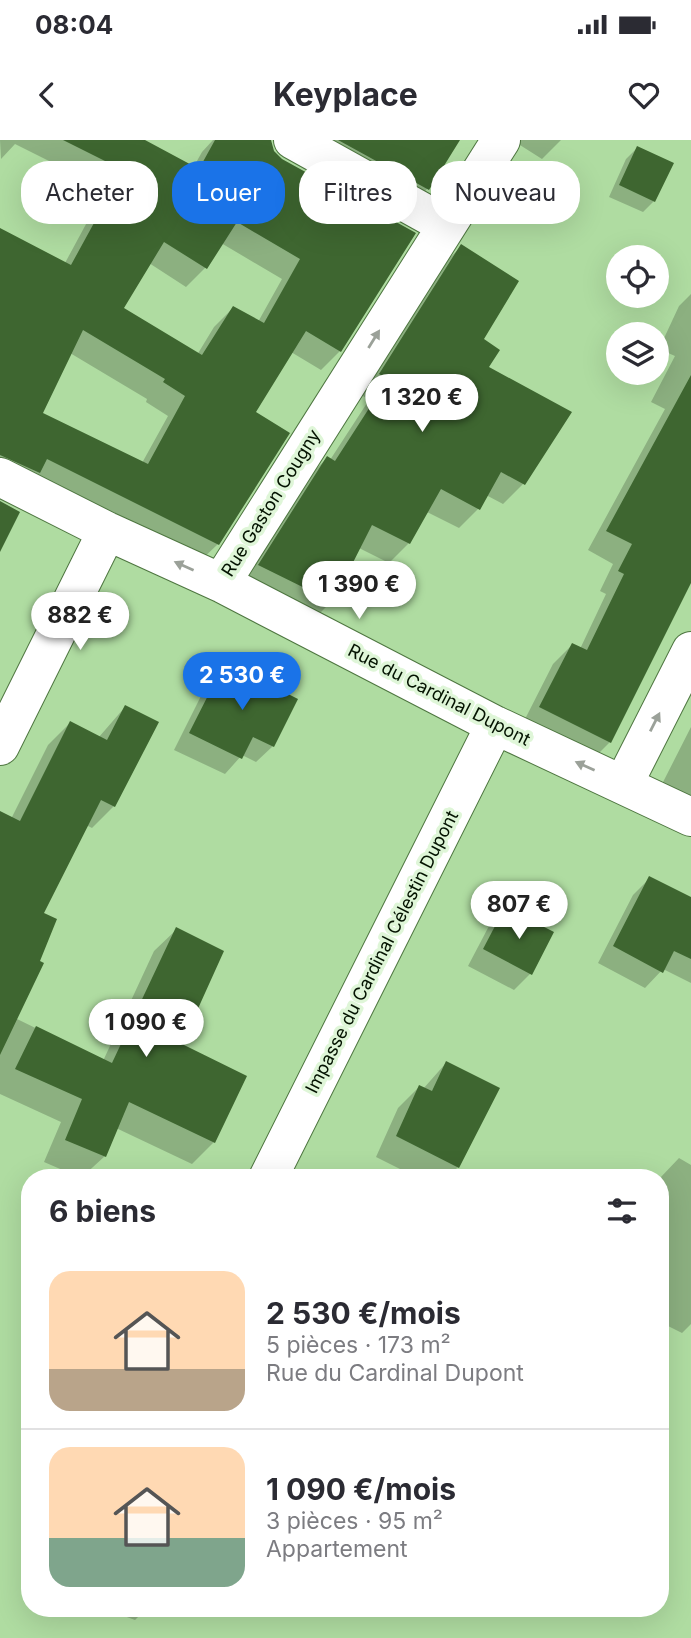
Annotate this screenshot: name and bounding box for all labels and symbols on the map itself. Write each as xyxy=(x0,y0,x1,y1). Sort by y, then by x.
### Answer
one-way arrow xyxy=(368,329,381,348)
pin: 1 320 € xyxy=(357,374,487,434)
street label: Rue Gaston Cougny xyxy=(217,425,324,580)
one-way arrow xyxy=(174,561,195,572)
pin: 1 390 € xyxy=(294,561,424,621)
pin: 882 € xyxy=(31,592,129,652)
street label: Rue du Cardinal Dupont xyxy=(345,639,534,750)
pin: 2 530 € xyxy=(177,652,307,712)
one-way arrow xyxy=(649,712,660,732)
one-way arrow xyxy=(575,760,596,771)
street label: Impasse du Cardinal Célestin Dupont xyxy=(301,807,462,1097)
pin: 807 € xyxy=(470,882,568,941)
pin: 1 090 € xyxy=(81,1000,211,1059)

